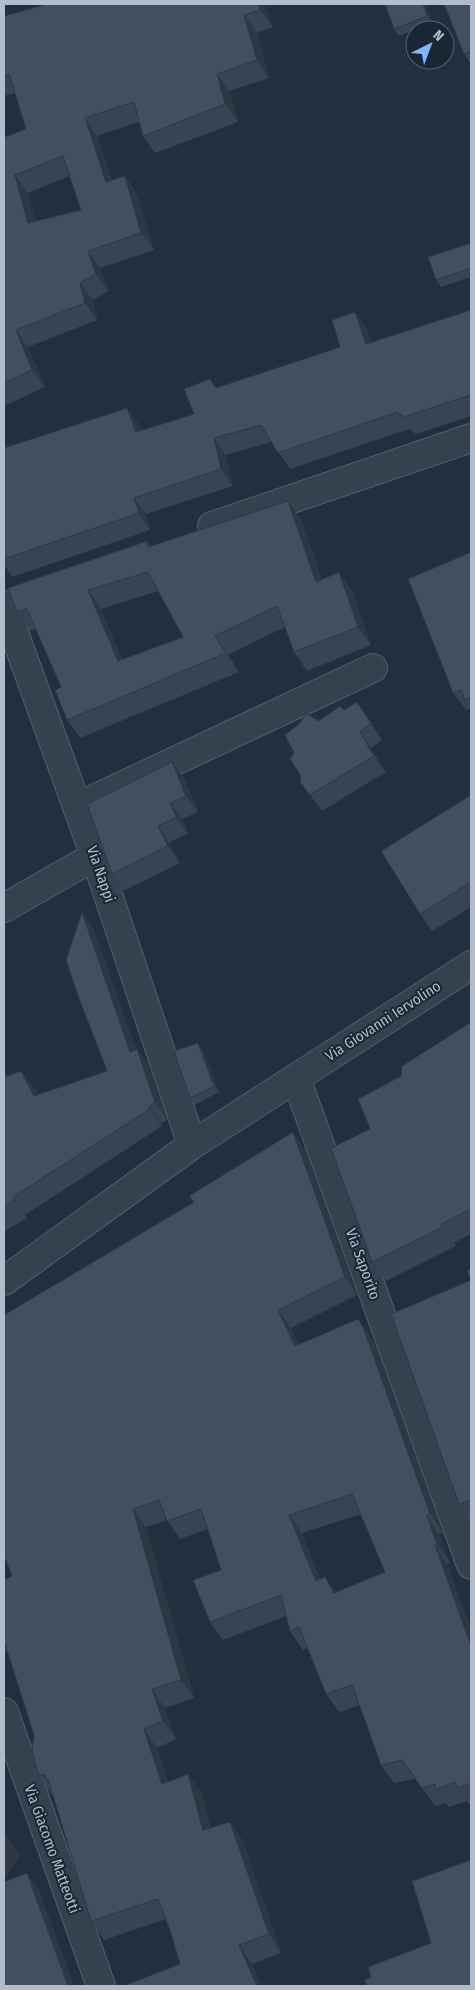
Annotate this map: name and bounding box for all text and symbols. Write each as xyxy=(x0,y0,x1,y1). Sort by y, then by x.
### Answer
north arrow xyxy=(405,20,455,70)
text: N xyxy=(430,27,447,45)
street label: Via Nappi xyxy=(83,843,119,905)
street label: Via Giovanni Iervolino xyxy=(322,977,444,1065)
street label: Via Saporito xyxy=(342,1226,384,1302)
street label: Via Giacomo Matteotti xyxy=(20,1782,84,1916)

